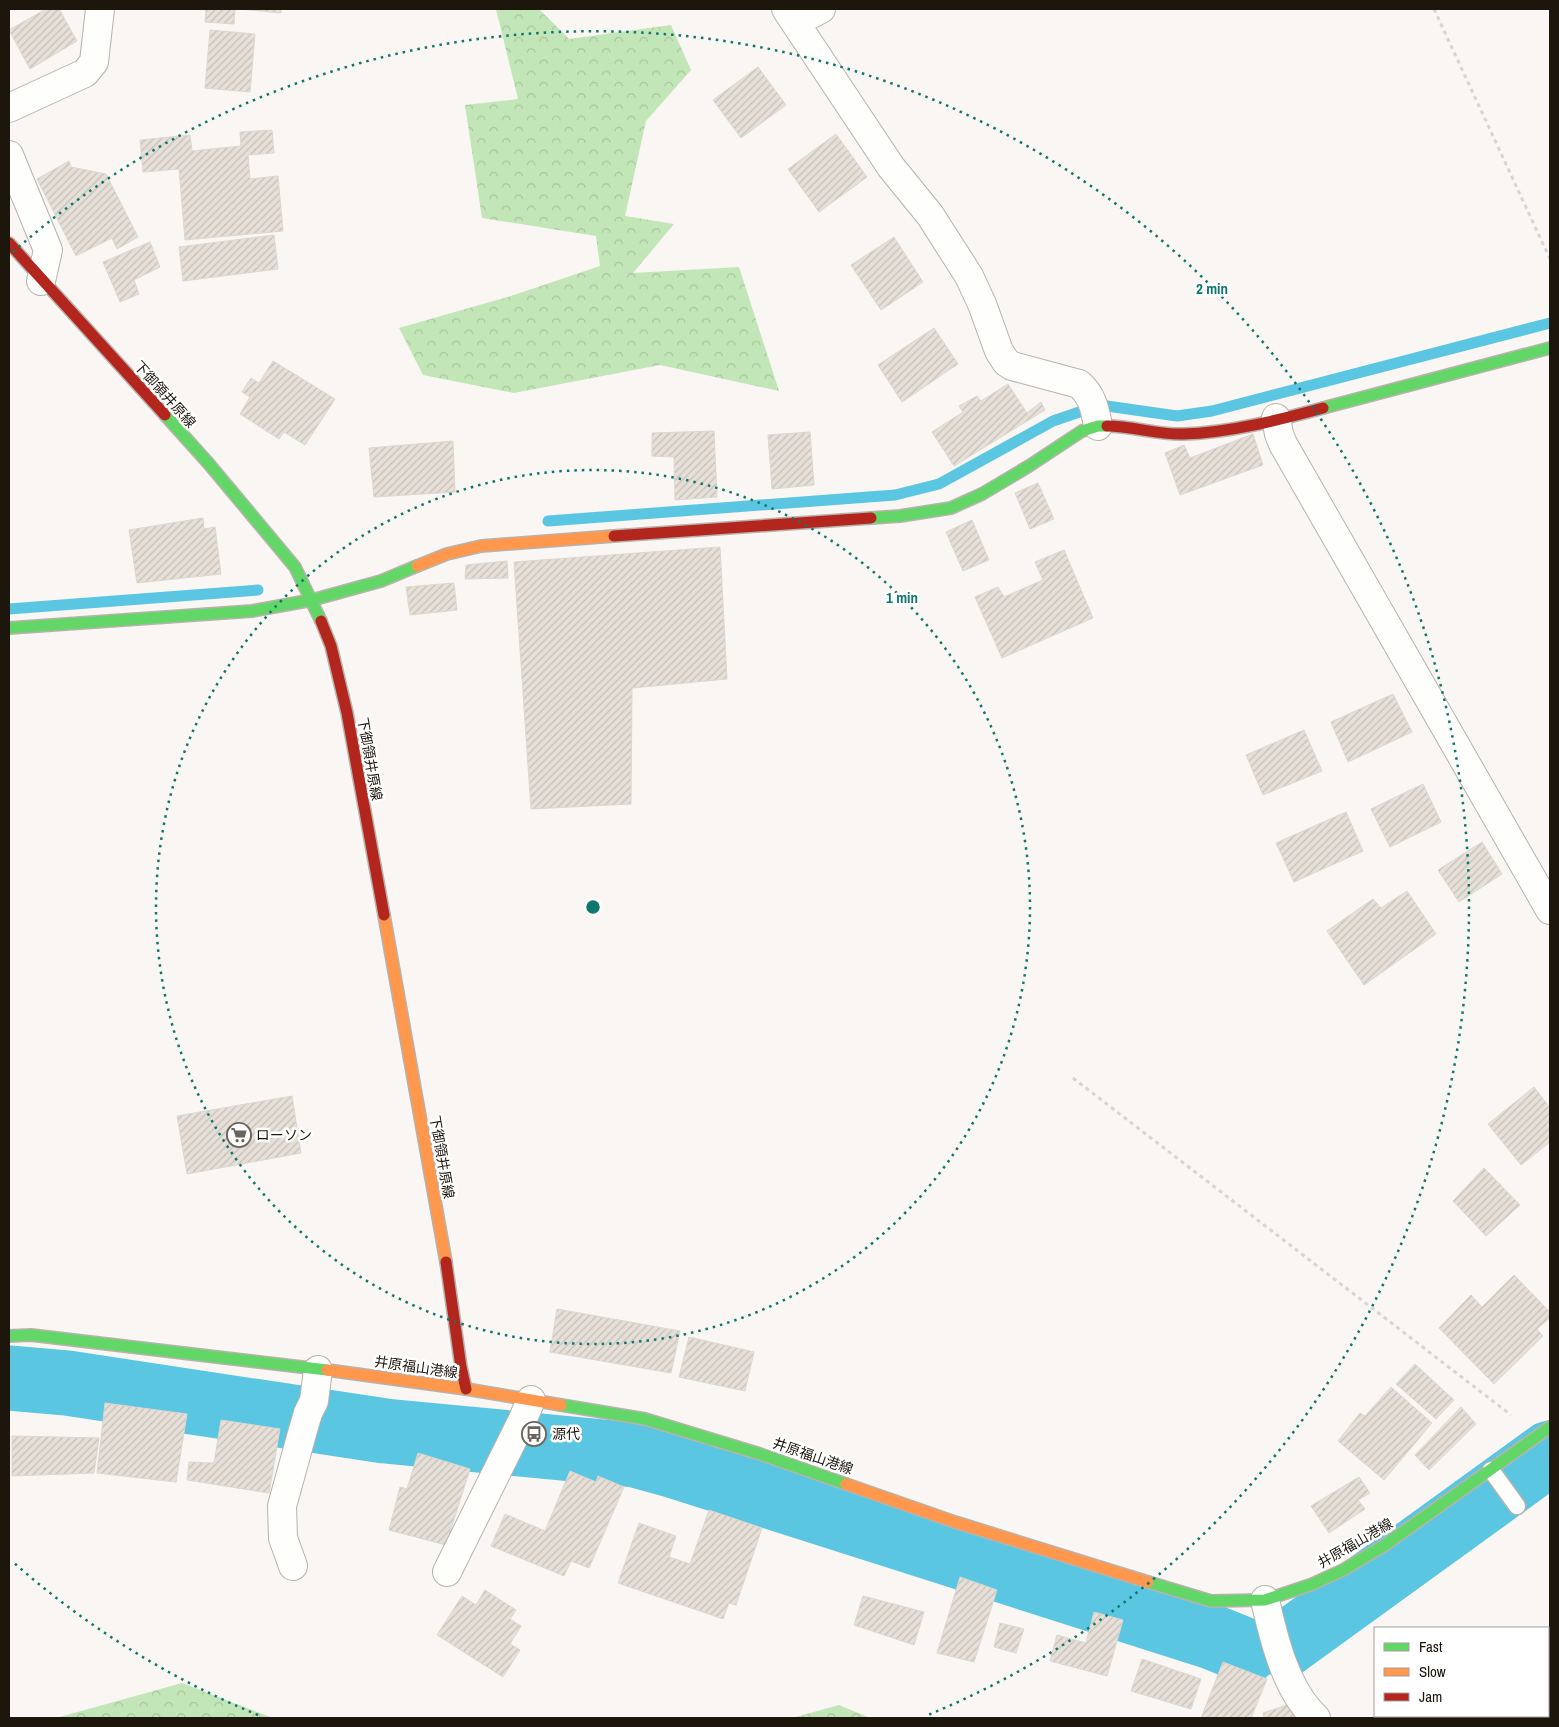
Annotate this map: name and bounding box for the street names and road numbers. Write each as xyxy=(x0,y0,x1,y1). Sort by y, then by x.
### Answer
street label: 下御領井原線 xyxy=(130,357,200,431)
street label: 下御領井原線 xyxy=(354,716,386,802)
street label: 下御領井原線 xyxy=(426,1114,458,1200)
street label: 井原福山港線 xyxy=(373,1352,459,1382)
street label: 井原福山港線 xyxy=(770,1434,856,1478)
street label: 井原福山港線 xyxy=(1314,1514,1396,1572)

